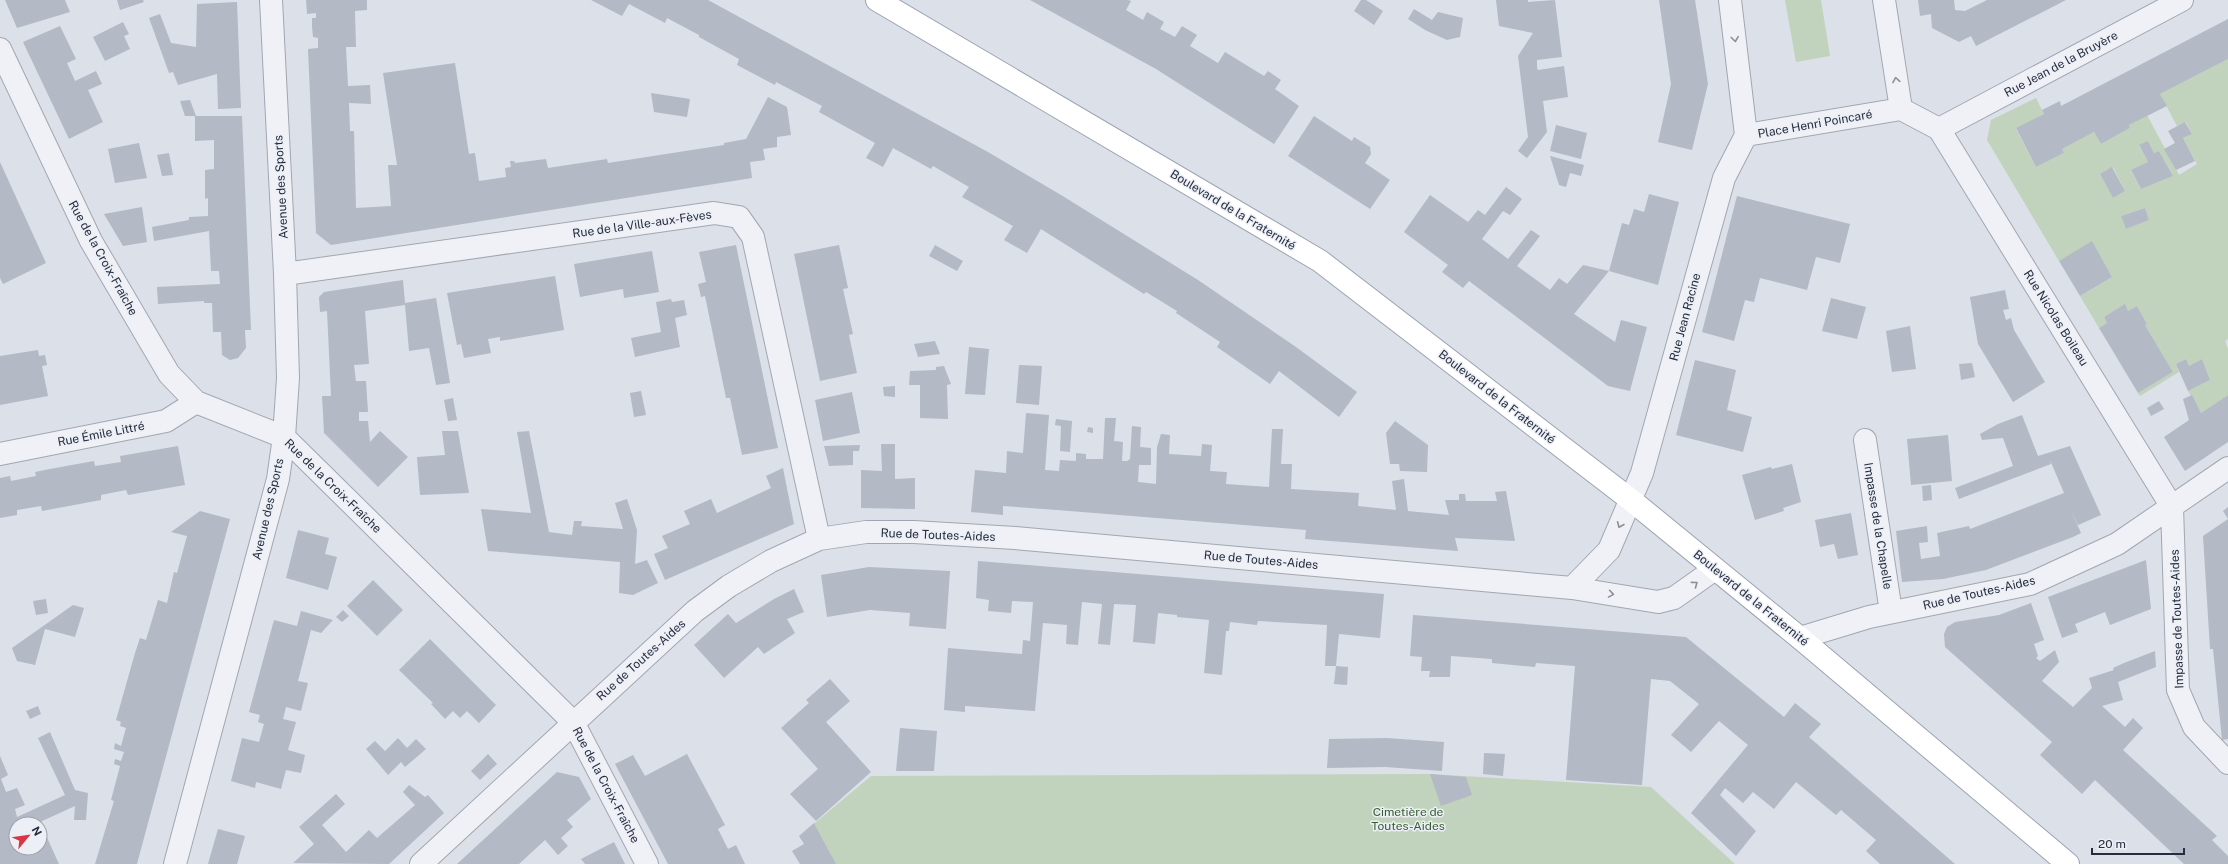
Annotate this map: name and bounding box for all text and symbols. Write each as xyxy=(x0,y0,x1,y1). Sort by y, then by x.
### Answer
street label: Rue Jean de la Bruyère xyxy=(2002,28,2120,100)
one-way arrow xyxy=(1730,36,1739,42)
one-way arrow xyxy=(1892,77,1901,83)
street label: Place Henri Poincaré xyxy=(1757,107,1874,141)
street label: Avenue des Sports xyxy=(271,135,291,239)
street label: Boulevard de la Fraternité xyxy=(1168,167,1299,253)
street label: Rue de la Croix-Fraîche xyxy=(66,198,141,318)
street label: Rue de la Ville-aux-Fèves xyxy=(572,207,712,241)
street label: Rue Nicolas Boileau xyxy=(2021,267,2091,369)
street label: Rue Jean Racine xyxy=(1667,271,1704,362)
street label: Boulevard de la Fraternité xyxy=(1436,347,1558,447)
street label: Rue Émile Littré xyxy=(56,419,146,449)
street label: Rue de la Croix-Fraîche xyxy=(282,436,384,536)
street label: Avenue des Sports xyxy=(249,457,287,561)
street label: Impasse de la Chapelle xyxy=(1861,462,1895,591)
one-way arrow xyxy=(1617,521,1625,529)
street label: Rue de Toutes-Aides xyxy=(880,526,996,544)
street label: Boulevard de la Fraternité xyxy=(1691,547,1812,649)
street label: Rue de Toutes-Aides xyxy=(1203,548,1319,572)
street label: Impasse de Toutes-Aides xyxy=(2168,549,2186,689)
street label: Rue de Toutes-Aides xyxy=(1922,573,2036,613)
one-way arrow xyxy=(1691,581,1698,589)
one-way arrow xyxy=(1608,589,1614,598)
street label: Rue de Toutes-Aides xyxy=(594,616,688,704)
street label: Rue de la Croix-Fraîche xyxy=(570,725,643,845)
park label: Cimetière de Toutes-Aides xyxy=(1371,805,1445,833)
north arrow xyxy=(8,816,48,856)
text: N xyxy=(29,824,44,838)
scale bar xyxy=(2092,830,2184,856)
text: 20 m xyxy=(2098,837,2126,851)

